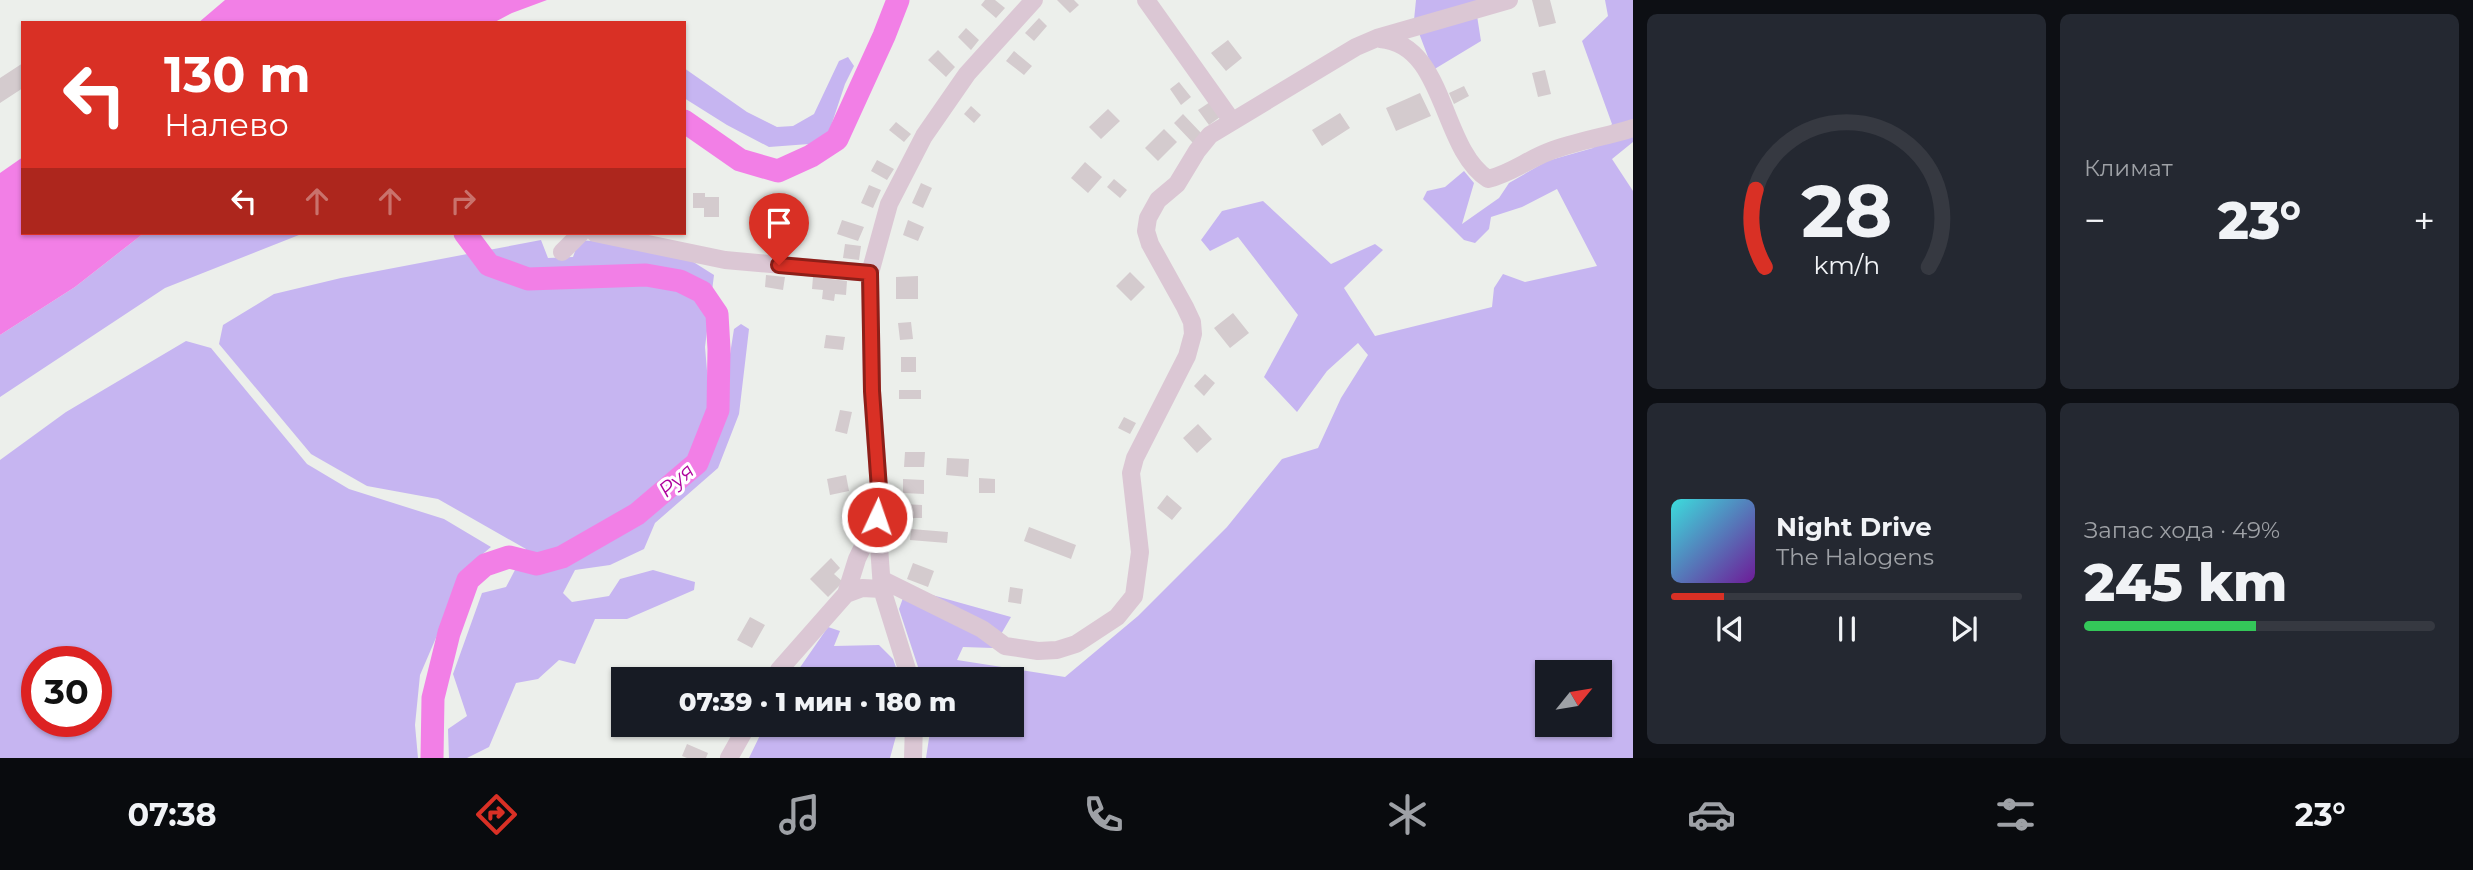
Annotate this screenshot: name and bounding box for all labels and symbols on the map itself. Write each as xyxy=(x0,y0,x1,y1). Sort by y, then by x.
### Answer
pin xyxy=(749,193,809,265)
water label: Руя xyxy=(653,458,699,502)
position arrow xyxy=(840,480,914,554)
speed limit sign: 30 xyxy=(21,646,112,737)
north arrow xyxy=(1535,660,1612,737)

